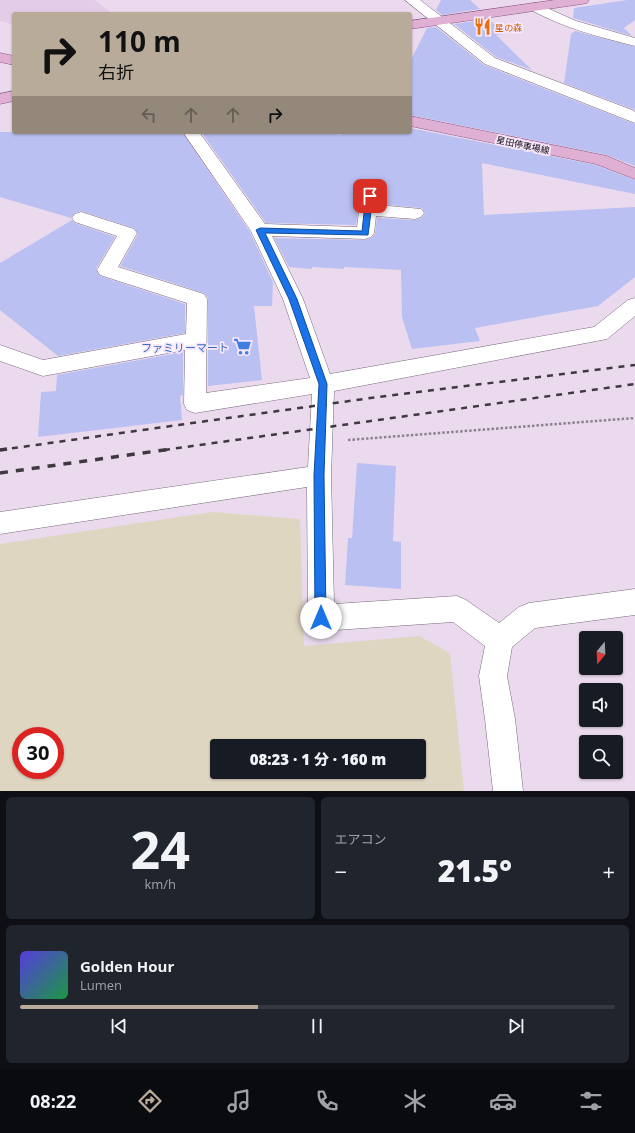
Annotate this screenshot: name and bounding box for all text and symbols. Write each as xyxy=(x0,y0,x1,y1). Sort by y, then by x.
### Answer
restaurant icon: 星の森 xyxy=(472,17,492,37)
place label: 星の森 xyxy=(495,21,522,34)
text: 110 m xyxy=(98,22,181,60)
icon: right xyxy=(32,28,84,80)
text: 右折 xyxy=(98,60,134,84)
icon: left xyxy=(138,104,160,126)
icon: ahead xyxy=(180,104,202,126)
icon: ahead xyxy=(222,104,244,126)
icon: right xyxy=(264,104,286,126)
street label: 星田停車場線 xyxy=(495,133,552,157)
pin xyxy=(353,179,387,213)
icon: arrive xyxy=(359,185,381,207)
supermarket icon: ファミリーマート xyxy=(232,337,252,357)
place label: ファミリーマート xyxy=(141,340,229,355)
position arrow xyxy=(300,597,342,639)
north arrow xyxy=(579,631,623,675)
map controls xyxy=(579,631,623,779)
button: sound xyxy=(579,683,623,727)
speed limit sign: 30 xyxy=(12,727,64,779)
button: search xyxy=(579,735,623,779)
text: 08:23 · 1 分 · 160 m xyxy=(250,749,386,769)
text: 24 xyxy=(131,813,190,884)
text: エアコン xyxy=(335,830,387,848)
text: 21.5° xyxy=(438,850,512,891)
text: − xyxy=(335,856,347,886)
text: + xyxy=(602,856,615,886)
text: km/h xyxy=(144,875,176,893)
text: Golden Hour xyxy=(80,956,174,976)
text: Lumen xyxy=(80,976,122,994)
icon: previous xyxy=(108,1015,130,1037)
icon: pause xyxy=(306,1015,328,1037)
icon: next xyxy=(505,1015,527,1037)
icon: directions xyxy=(136,1087,164,1115)
icon: music xyxy=(225,1087,253,1115)
icon: phone xyxy=(313,1087,341,1115)
icon: climate xyxy=(401,1087,429,1115)
icon: car xyxy=(489,1087,517,1115)
icon: filters xyxy=(577,1087,605,1115)
text: 08:22 xyxy=(30,1089,76,1113)

